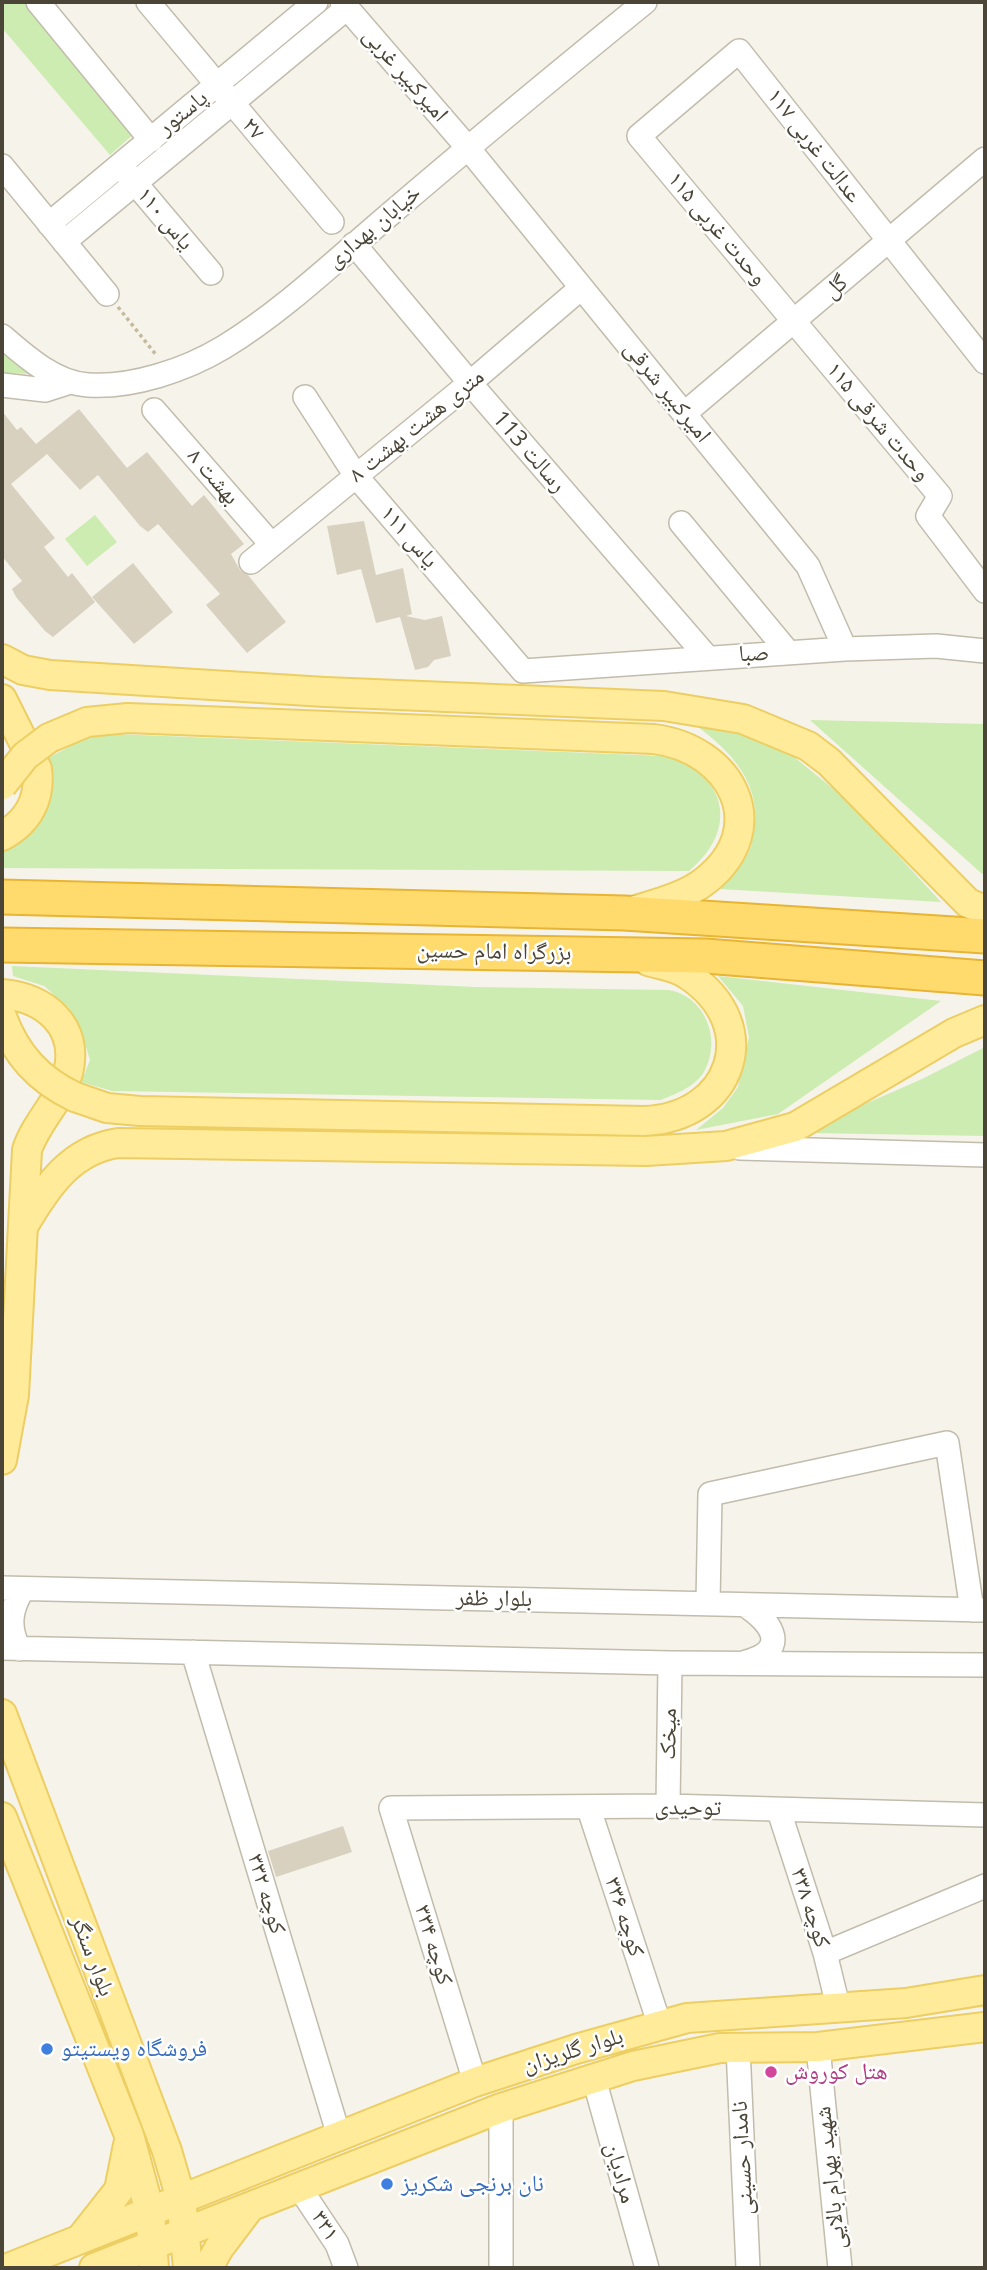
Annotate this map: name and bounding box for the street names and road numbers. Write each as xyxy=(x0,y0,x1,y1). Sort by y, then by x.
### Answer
street label: امیرکبیر غربی xyxy=(356,22,454,128)
street label: ۱۱۷ عدالت غربی xyxy=(761,83,867,209)
street label: پاستور xyxy=(152,84,214,142)
street label: ۲۷ xyxy=(236,112,270,146)
street label: ۱۱۵ وحدت غربی xyxy=(661,167,773,291)
street label: خیابان بهداری xyxy=(321,180,427,274)
street label: یاس ۱۱۰ xyxy=(131,182,199,256)
street label: گل xyxy=(818,269,854,305)
street label: امیرکبیر شرقی xyxy=(618,335,716,449)
street label: ۱۱۵ وحدت شرقی xyxy=(820,357,936,487)
street label: ۸ متری هشت بهشت xyxy=(344,363,490,489)
street label: رسالت 113 xyxy=(486,406,572,498)
street label: ۸ بهشت xyxy=(181,443,245,511)
street label: یاس ۱۱۱ xyxy=(374,500,444,574)
street label: صبا xyxy=(738,639,770,669)
street label: بزرگراه امام حسین xyxy=(416,937,572,967)
street label: بلوار ظفر xyxy=(456,1585,532,1613)
street label: میخک xyxy=(655,1708,683,1760)
street label: توحیدی xyxy=(654,1794,722,1822)
street label: کوچه ۳۳۲ xyxy=(241,1851,291,1937)
street label: کوچه ۳۳۸ xyxy=(784,1865,836,1951)
street label: کوچه ۳۳۶ xyxy=(598,1874,650,1960)
street label: کوچه ۳۳۴ xyxy=(408,1902,458,1988)
street label: بلوار سنگر xyxy=(64,1911,120,2001)
street label: بلوار گلریزان xyxy=(519,2023,627,2079)
street label: نامدار حسینی xyxy=(726,2100,760,2216)
street label: شهید بهرام بالایی xyxy=(810,2105,852,2251)
street label: مرادیان xyxy=(598,2139,642,2207)
street label: ۳۳۱ xyxy=(305,2206,345,2246)

